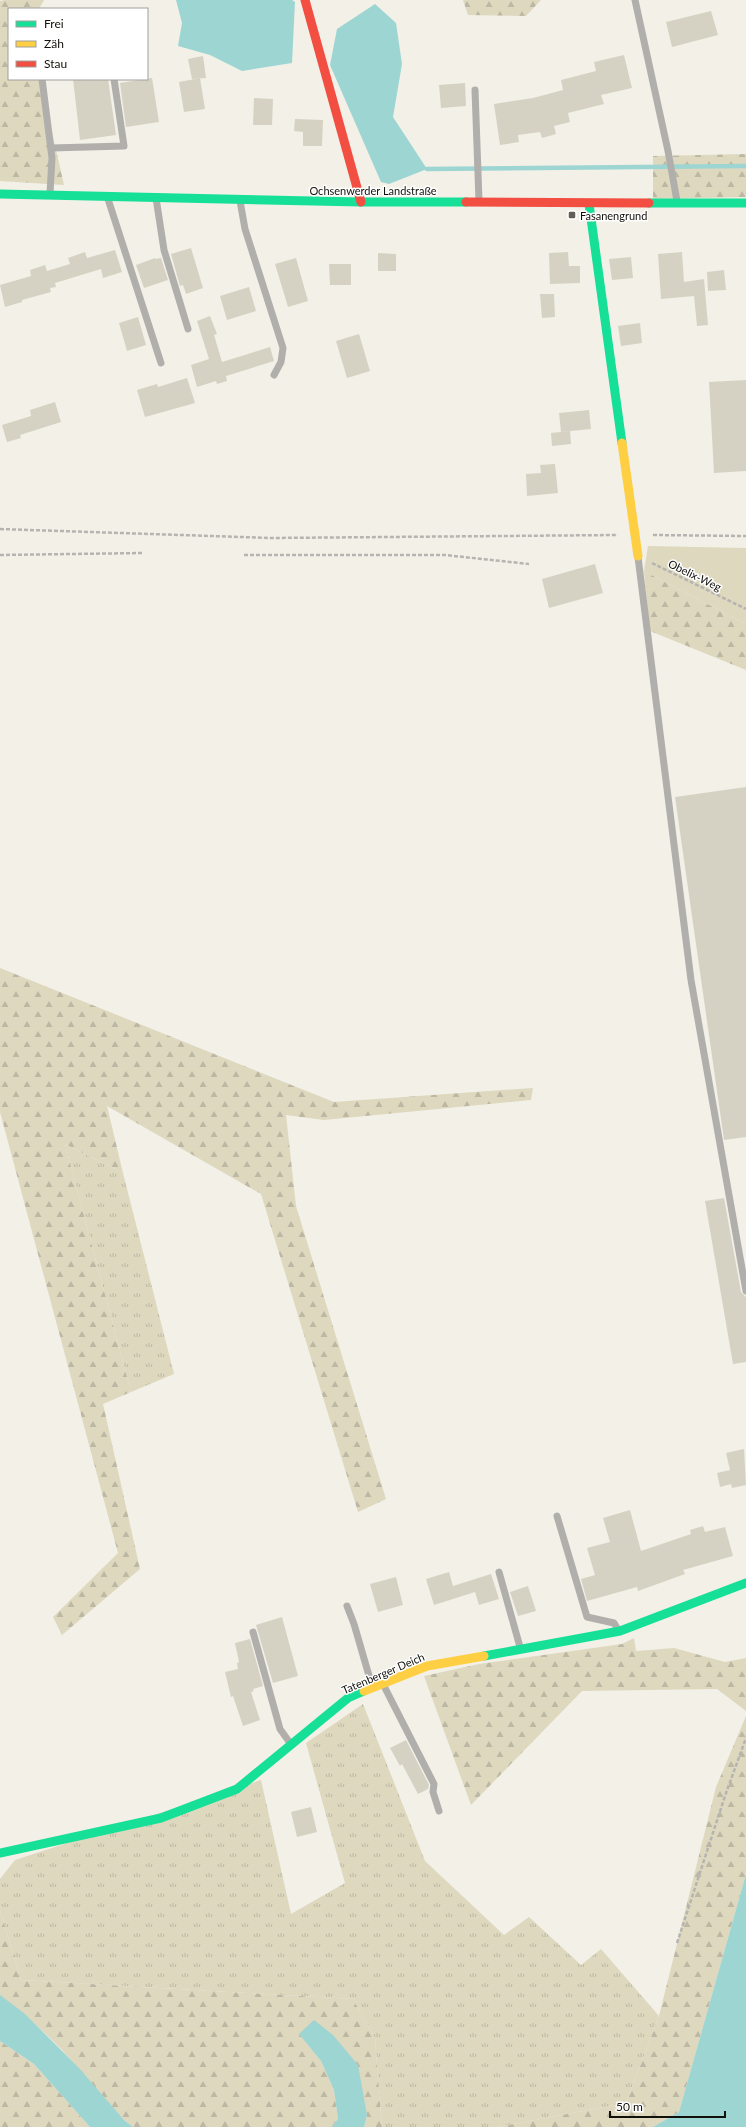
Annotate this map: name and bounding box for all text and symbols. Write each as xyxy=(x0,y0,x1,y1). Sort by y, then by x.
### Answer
legend xyxy=(8,8,148,80)
text: Frei xyxy=(44,16,64,31)
text: Zäh xyxy=(44,36,64,51)
text: Stau xyxy=(44,56,67,71)
street label: Ochsenwerder Landstraße xyxy=(309,184,437,197)
place label: Fasanengrund xyxy=(580,209,647,222)
marker: Fasanengrund xyxy=(567,210,577,220)
street label: Obelix-Weg xyxy=(666,557,724,594)
street label: Tatenberger Deich xyxy=(340,1650,426,1696)
scale bar xyxy=(610,2093,725,2119)
text: 50 m xyxy=(616,2099,643,2114)

